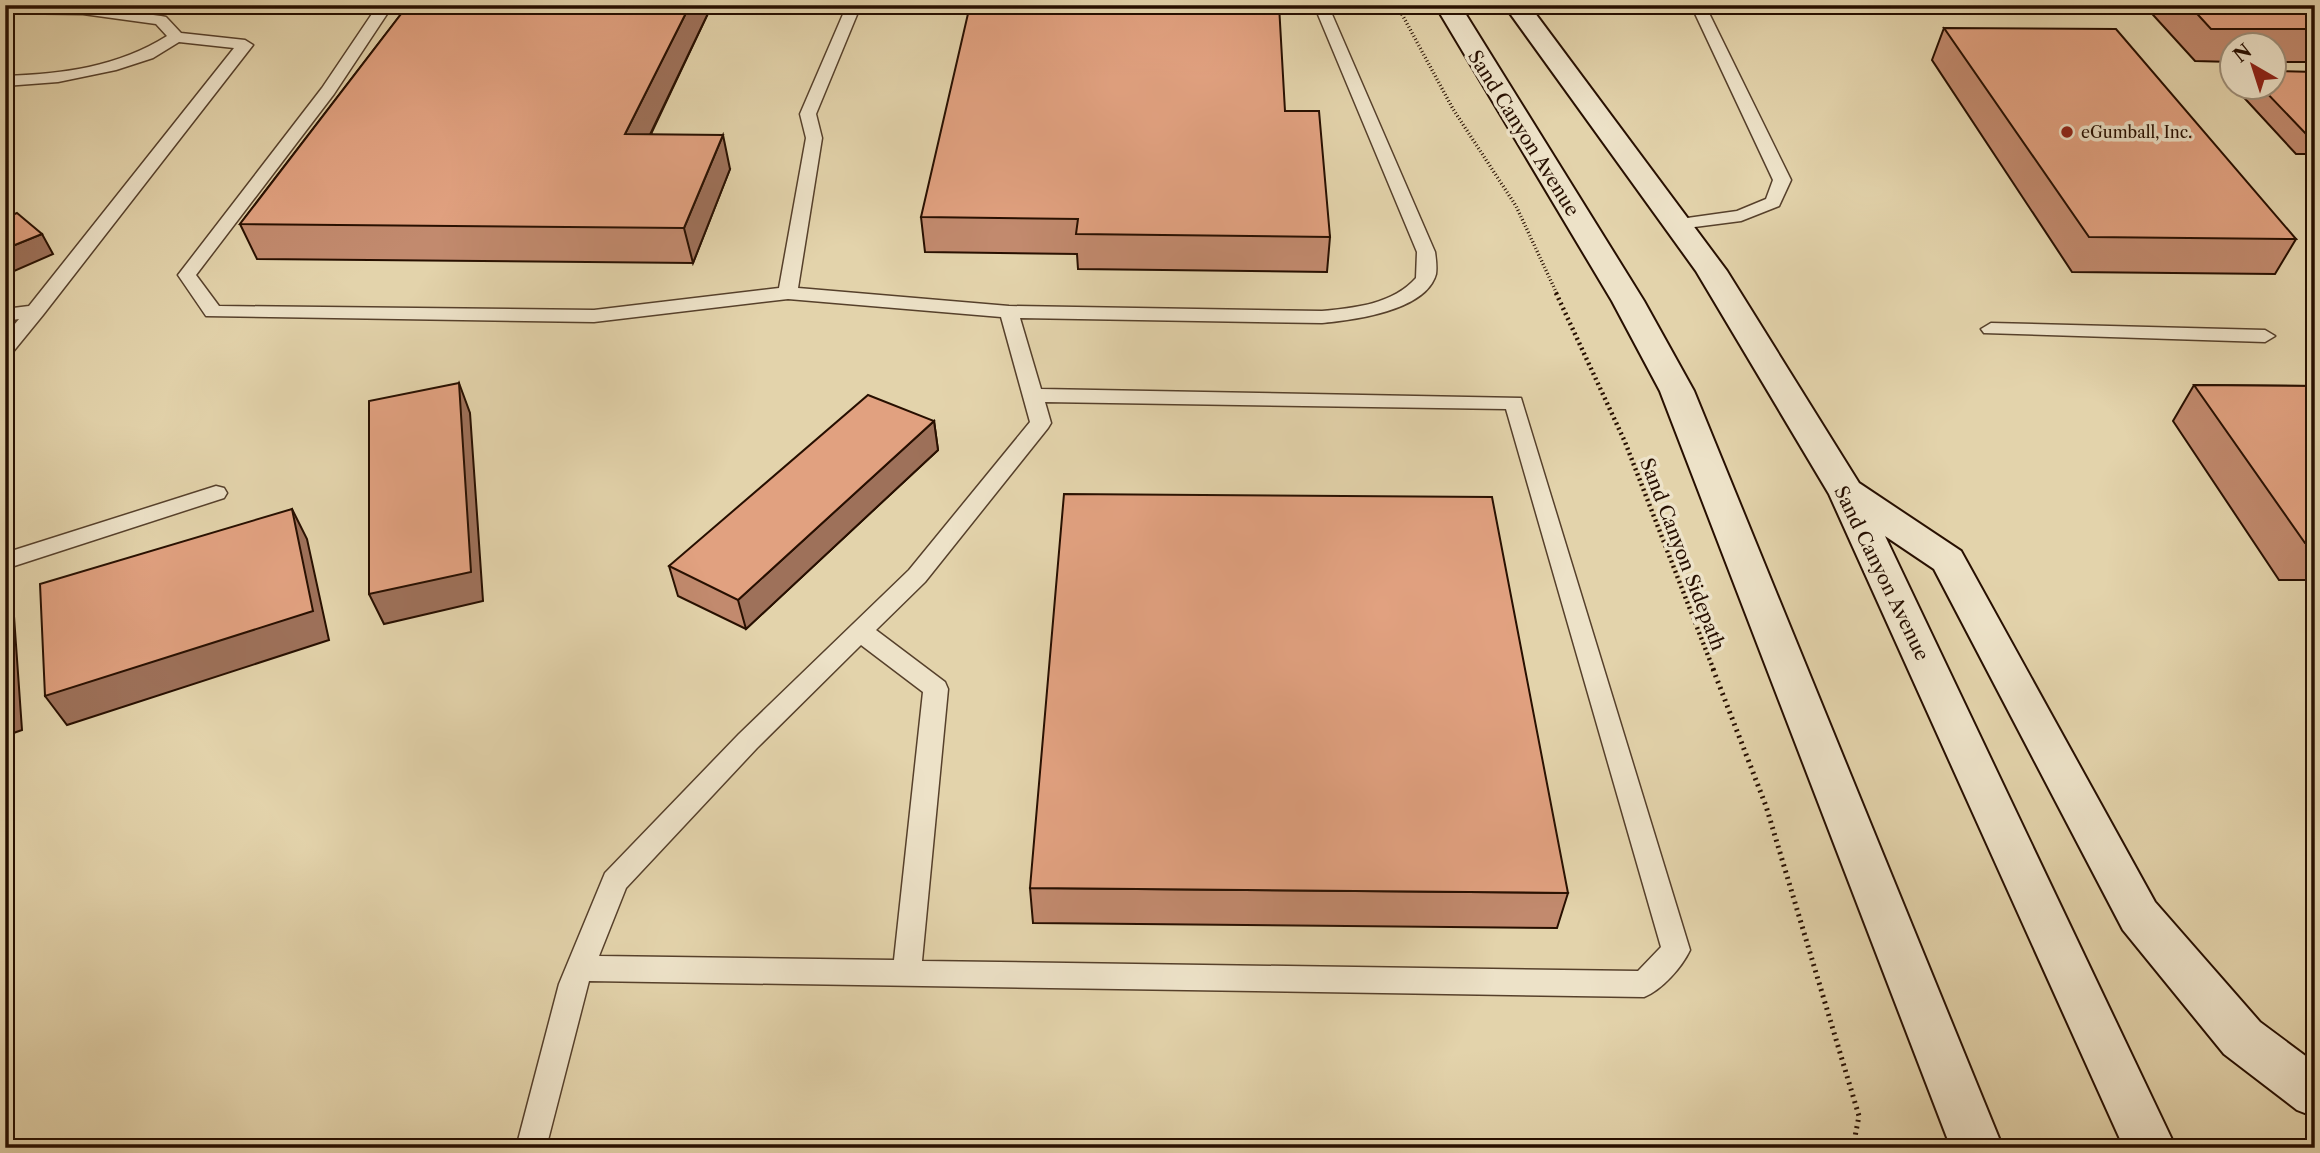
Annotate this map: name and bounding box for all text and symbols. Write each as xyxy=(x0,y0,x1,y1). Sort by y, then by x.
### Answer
north arrow xyxy=(2218,32,2288,102)
text: N xyxy=(2229,39,2256,67)
street label: Sand Canyon Avenue xyxy=(1463,46,1584,221)
place label: eGumball, Inc. xyxy=(2081,122,2192,142)
marker: eGumball, Inc. xyxy=(2059,124,2075,140)
street label: Sand Canyon Sidepath xyxy=(1635,455,1730,654)
street label: Sand Canyon Avenue xyxy=(1829,482,1934,664)

